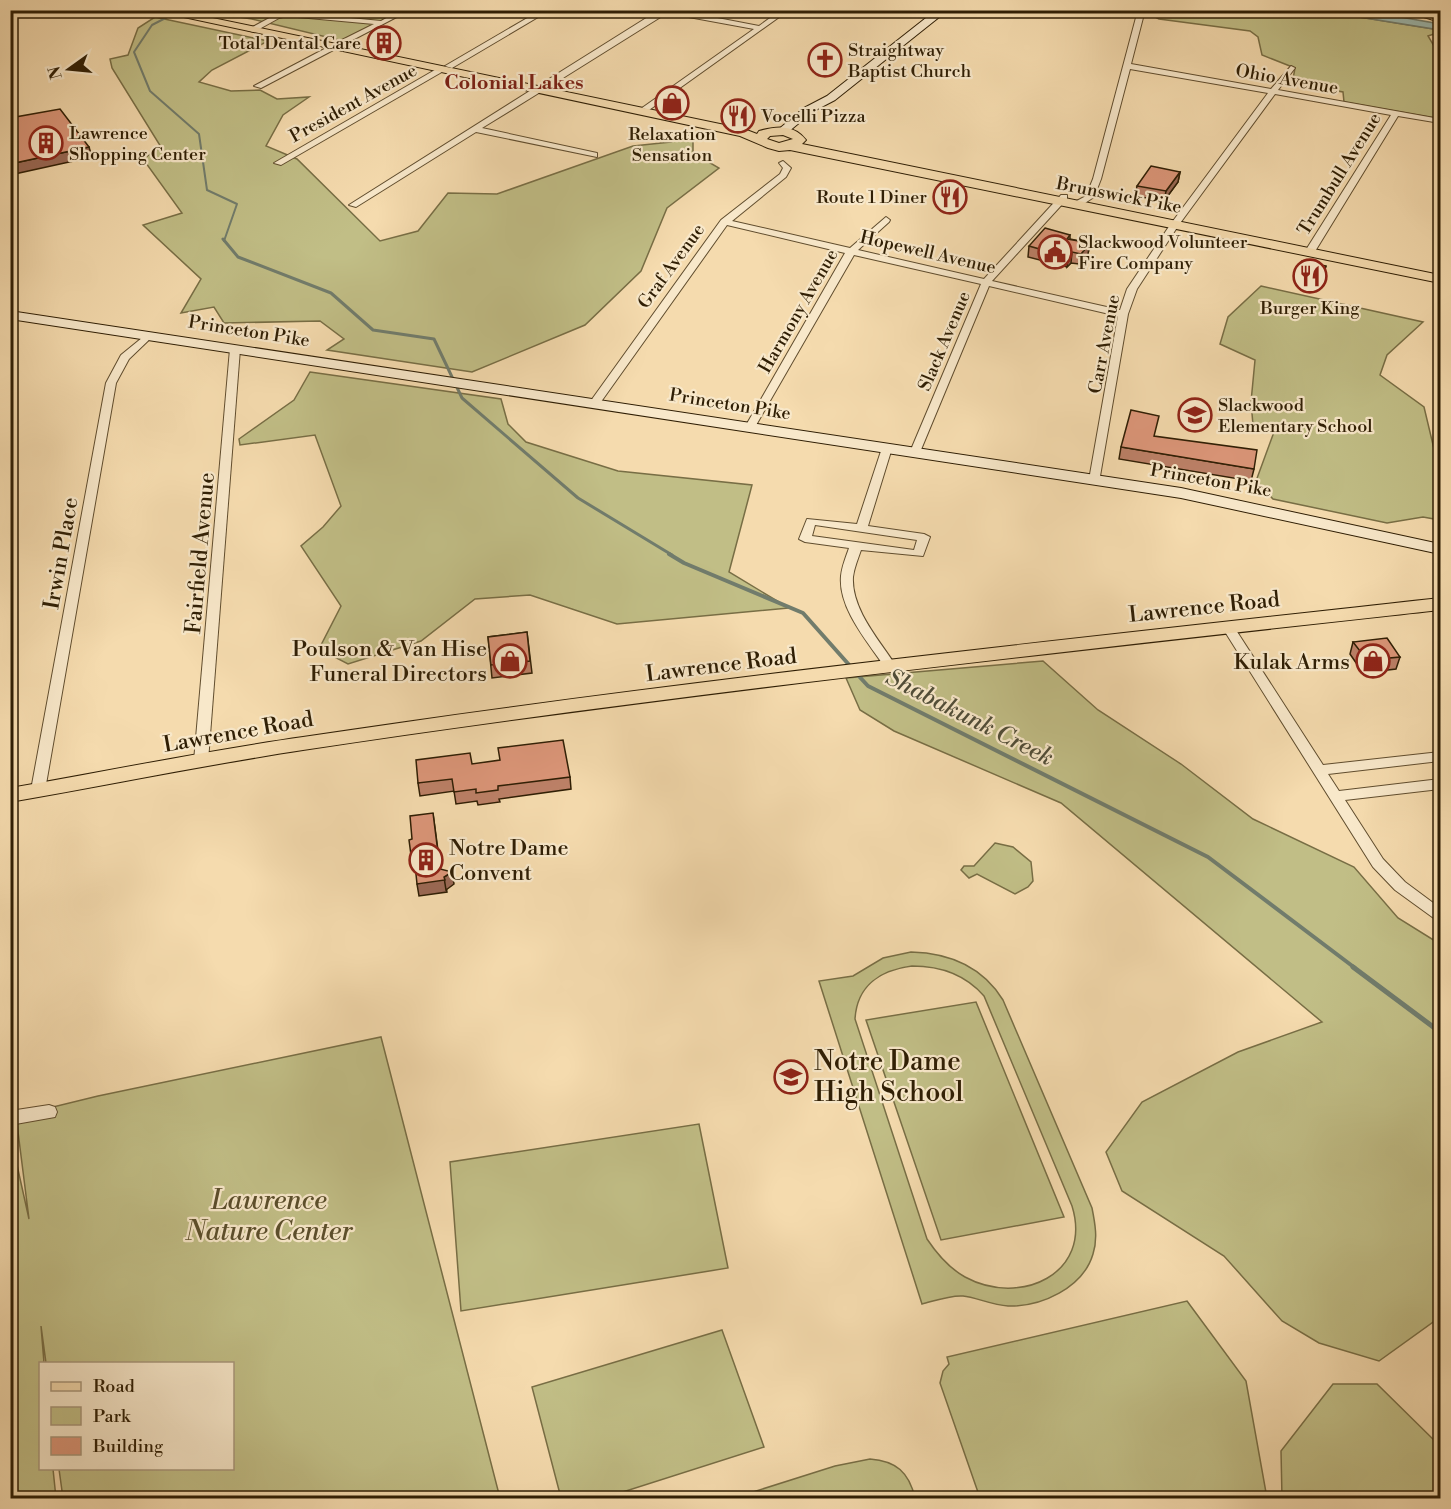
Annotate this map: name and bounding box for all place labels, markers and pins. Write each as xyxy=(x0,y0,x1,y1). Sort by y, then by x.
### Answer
building icon: Total Dental Care xyxy=(366,25,402,61)
place label: Total Dental Care xyxy=(218,32,361,55)
place label: Straightway Baptist Church xyxy=(847,39,971,83)
church icon: Straightway Baptist Church xyxy=(807,42,843,78)
shop icon: Relaxation Sensation xyxy=(654,85,690,121)
restaurant icon: Vocelli Pizza xyxy=(720,98,756,134)
place label: Vocelli Pizza xyxy=(760,105,866,128)
place label: Lawrence Shopping Center xyxy=(69,122,206,166)
place label: Relaxation Sensation xyxy=(628,123,716,167)
building icon: Lawrence Shopping Center xyxy=(28,125,64,161)
restaurant icon: Route 1 Diner xyxy=(932,179,968,215)
place label: Route 1 Diner xyxy=(816,186,927,209)
place label: Slackwood Volunteer Fire Company xyxy=(1078,231,1248,275)
public building icon: Slackwood Volunteer Fire Company xyxy=(1037,234,1073,270)
restaurant icon: Burger King xyxy=(1292,258,1328,294)
place label: Burger King xyxy=(1259,297,1360,320)
place label: Slackwood Elementary School xyxy=(1218,394,1373,438)
school or university icon: Slackwood Elementary School xyxy=(1177,397,1213,433)
place label: Poulson & Van Hise Funeral Directors xyxy=(292,636,487,688)
shop icon: Poulson & Van Hise Funeral Directors xyxy=(492,643,528,679)
shop icon: Kulak Arms xyxy=(1355,643,1391,679)
place label: Kulak Arms xyxy=(1233,649,1350,676)
place label: Notre Dame Convent xyxy=(449,835,569,887)
building icon: Notre Dame Convent xyxy=(408,842,444,878)
place label: Notre Dame High School xyxy=(814,1045,964,1110)
school or university icon: Notre Dame High School xyxy=(773,1059,809,1095)

